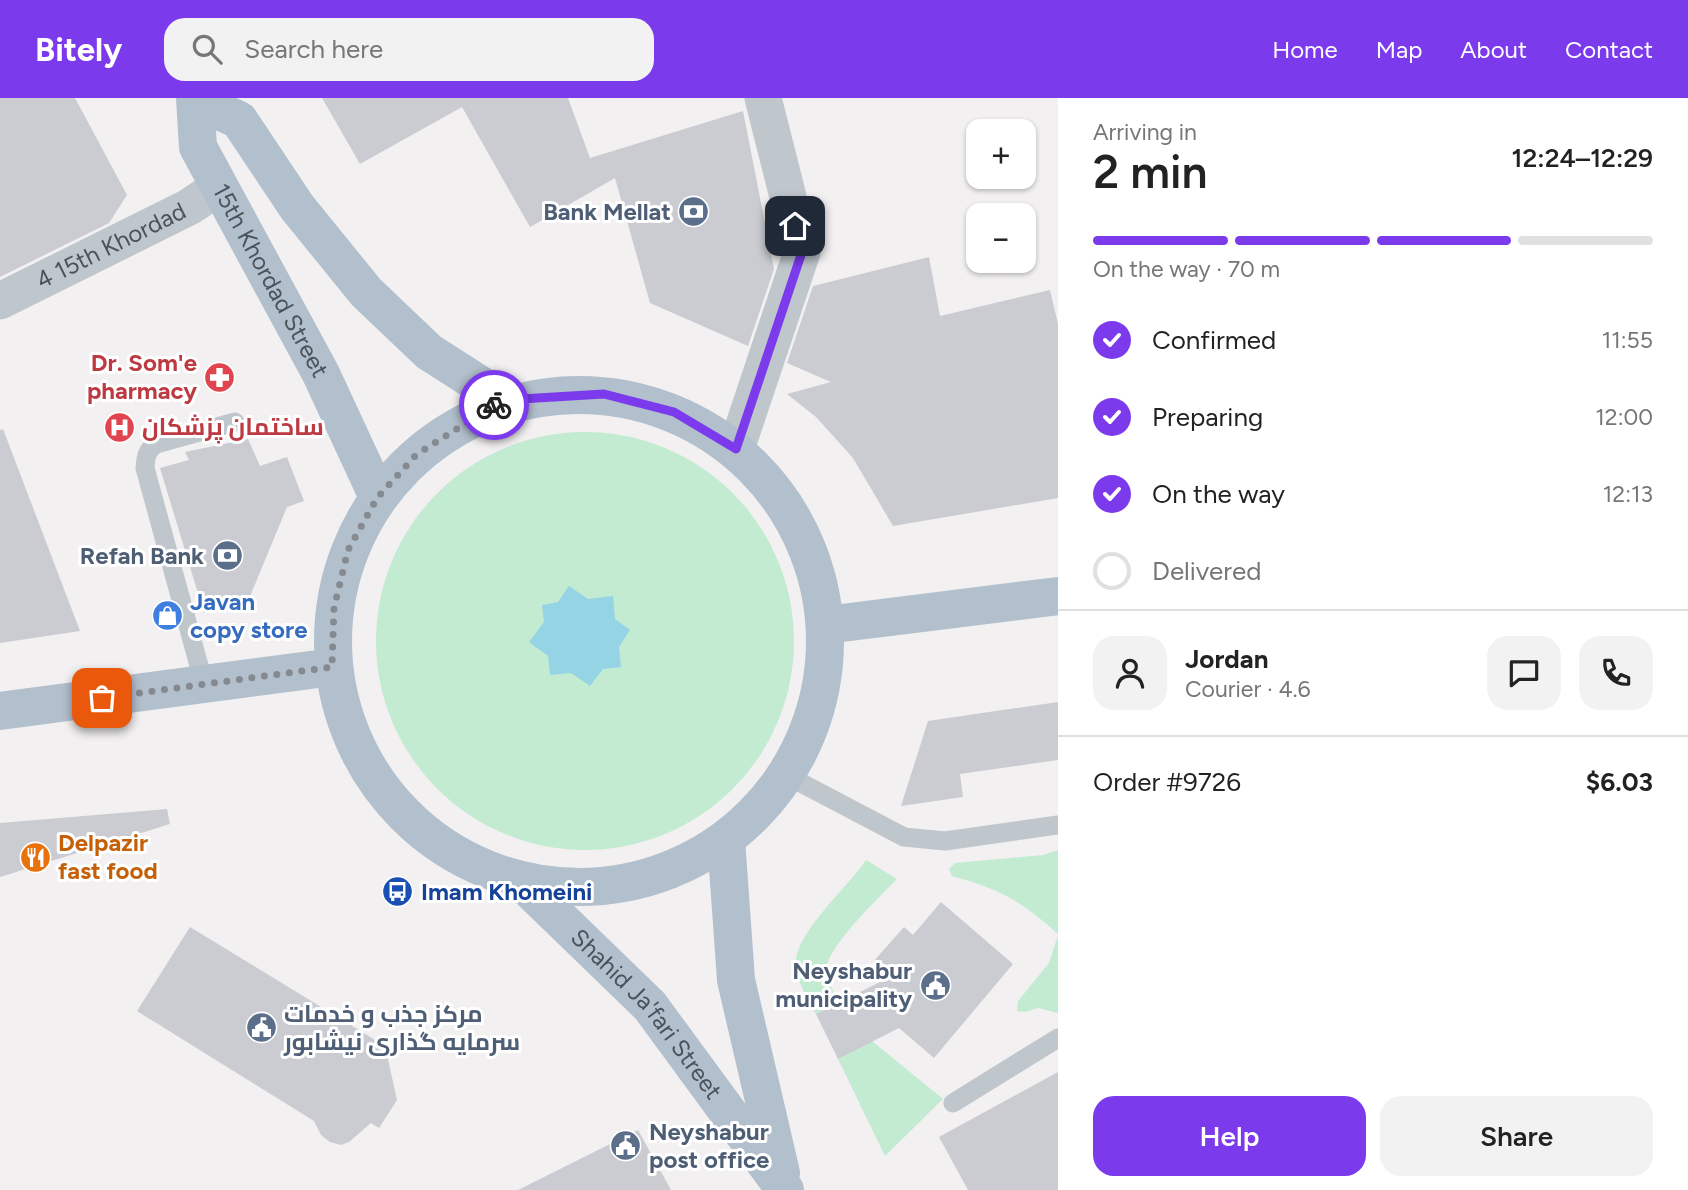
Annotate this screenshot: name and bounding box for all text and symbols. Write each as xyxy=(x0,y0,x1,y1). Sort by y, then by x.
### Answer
search box xyxy=(164,18,654,81)
text: Bitely xyxy=(35,30,122,69)
icon: search xyxy=(188,30,226,68)
text: Search here xyxy=(244,33,383,65)
text: Home xyxy=(1272,35,1338,64)
text: Map xyxy=(1376,35,1422,64)
text: About xyxy=(1460,35,1527,64)
text: Contact xyxy=(1565,35,1653,64)
text: Arriving in xyxy=(1093,118,1197,146)
map controls xyxy=(966,119,1036,273)
button: + xyxy=(966,119,1036,189)
text: 12:24–12:29 xyxy=(1512,142,1653,174)
text: 2 min xyxy=(1093,144,1208,200)
street label: 15th Khordad Street xyxy=(207,179,335,382)
bank icon: Bank Mellat xyxy=(677,195,711,229)
street label: 4 15th Khordad xyxy=(31,196,190,295)
pin xyxy=(765,196,825,256)
place label: Bank Mellat xyxy=(543,197,671,226)
button: − xyxy=(966,203,1036,273)
icon: home xyxy=(776,207,814,245)
text: On the way · 70 m xyxy=(1093,255,1280,283)
icon: check xyxy=(1093,321,1131,359)
text: Confirmed xyxy=(1152,324,1276,356)
text: 11:55 xyxy=(1602,326,1653,354)
place label: Dr. Som'e pharmacy xyxy=(87,348,197,405)
pharmacy icon: Dr. Som'e pharmacy xyxy=(203,360,237,394)
courier xyxy=(459,370,529,440)
icon: bike xyxy=(475,386,513,424)
icon: check xyxy=(1093,398,1131,436)
text: Preparing xyxy=(1152,401,1263,433)
text: 12:00 xyxy=(1595,403,1653,431)
hospital icon: ساختمان پزشکان xyxy=(102,410,136,444)
place label: ساختمان پزشکان xyxy=(142,412,324,444)
icon: check xyxy=(1093,475,1131,513)
text: On the way xyxy=(1152,478,1285,510)
text: 12:13 xyxy=(1603,480,1653,508)
bank icon: Refah Bank xyxy=(210,539,244,573)
place label: Refah Bank xyxy=(80,541,204,570)
text: Delivered xyxy=(1152,555,1261,587)
place label: Javan copy store xyxy=(190,587,307,644)
shop icon: Javan copy store xyxy=(150,599,184,633)
button: person xyxy=(1093,636,1167,710)
button: chat xyxy=(1487,636,1561,710)
button: phone xyxy=(1579,636,1653,710)
text: Jordan xyxy=(1185,643,1268,675)
pin xyxy=(72,668,132,728)
text: Courier · 4.6 xyxy=(1185,675,1311,703)
icon: bag xyxy=(83,679,121,717)
text: Order #9726 xyxy=(1093,766,1241,798)
text: $6.03 xyxy=(1586,766,1653,798)
place label: Delpazir fast food xyxy=(58,828,158,885)
restaurant icon: Delpazir fast food xyxy=(18,840,52,874)
bus stop icon: Imam Khomeini xyxy=(381,875,415,909)
place label: Imam Khomeini xyxy=(421,877,592,906)
street label: Shahid Ja'fari Street xyxy=(565,922,728,1105)
place label: Neyshabur municipality xyxy=(775,956,912,1013)
public building icon: Neyshabur municipality xyxy=(918,968,952,1002)
place label: مرکز جذب و خدمات سرمایه گذاری نیشابور xyxy=(283,999,520,1056)
public building icon: مرکز جذب و خدمات سرمایه گذاری نیشابور xyxy=(244,1011,278,1045)
button: Help xyxy=(1093,1096,1366,1176)
button: Share xyxy=(1380,1096,1653,1176)
place label: Neyshabur post office xyxy=(649,1117,769,1174)
public building icon: Neyshabur post office xyxy=(609,1129,643,1163)

